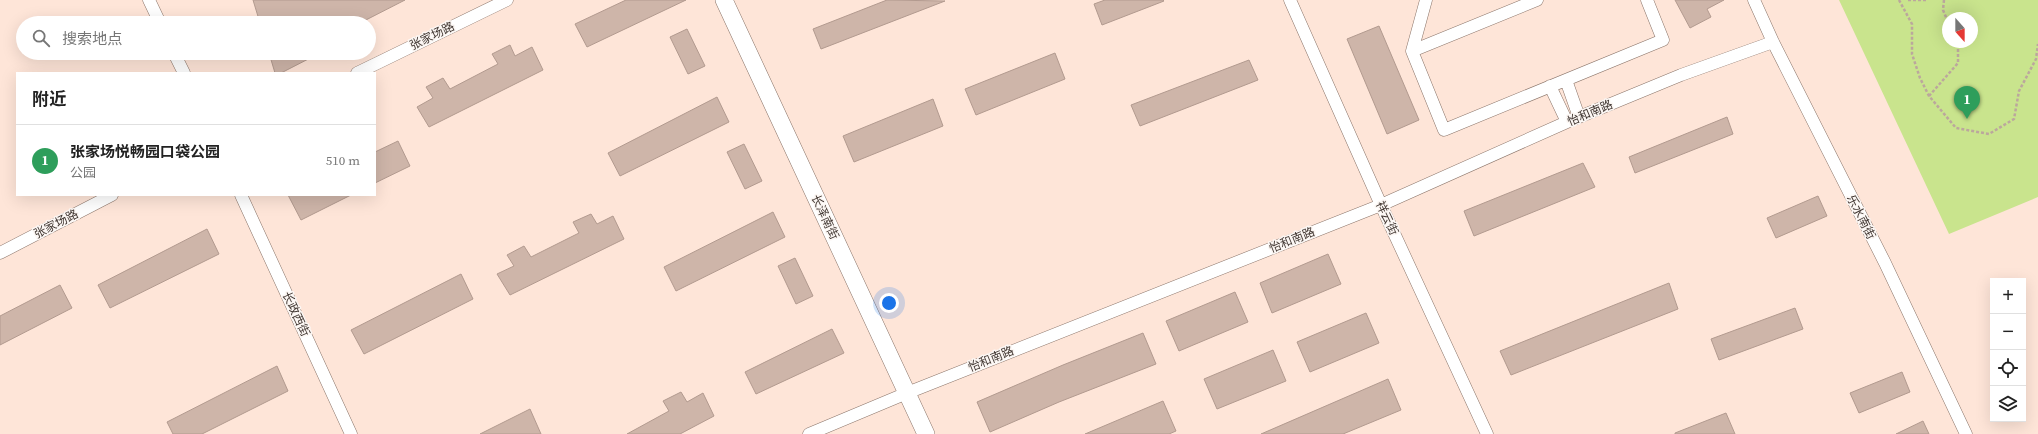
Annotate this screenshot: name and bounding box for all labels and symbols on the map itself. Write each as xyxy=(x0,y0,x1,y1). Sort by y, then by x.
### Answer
north arrow xyxy=(1942,12,1978,48)
street label: 张家场路 xyxy=(407,18,457,54)
pin: 1 xyxy=(1954,86,1980,119)
street label: 怡和南路 xyxy=(1565,96,1615,130)
street label: 长泽南街 xyxy=(808,192,842,242)
street label: 乐水南街 xyxy=(1843,192,1879,242)
street label: 祥云街 xyxy=(1372,198,1402,238)
street label: 张家场路 xyxy=(31,206,81,242)
street label: 怡和南路 xyxy=(1267,224,1317,256)
street label: 长政西街 xyxy=(279,289,313,339)
your location xyxy=(879,293,899,313)
street label: 怡和南路 xyxy=(966,343,1016,375)

